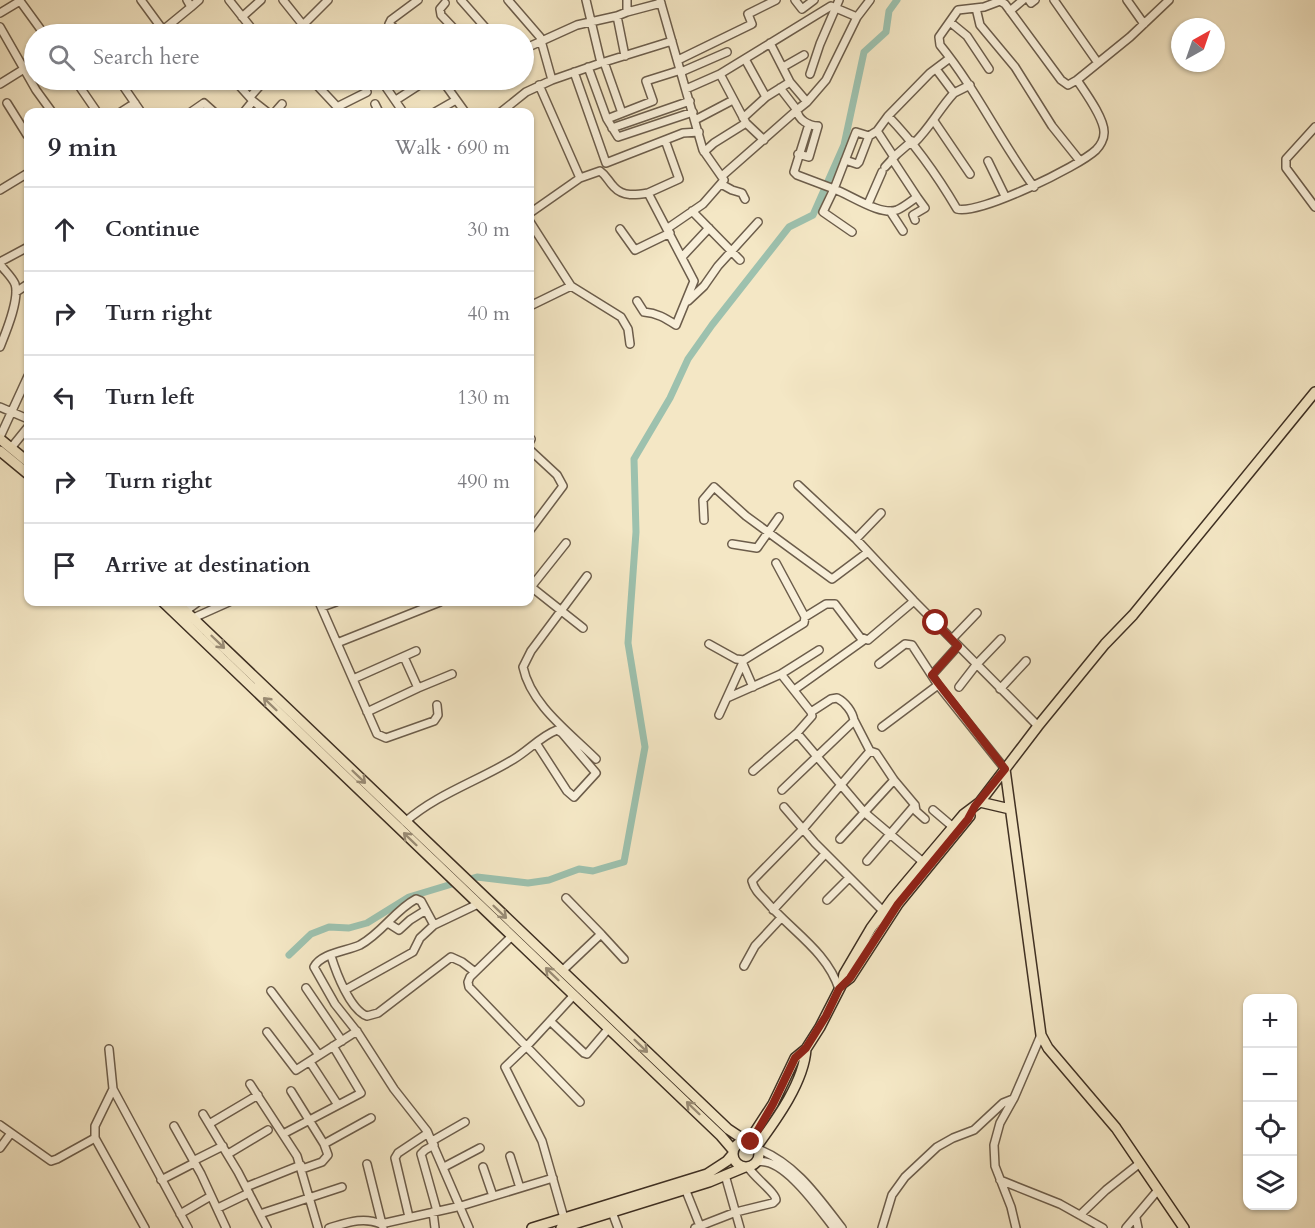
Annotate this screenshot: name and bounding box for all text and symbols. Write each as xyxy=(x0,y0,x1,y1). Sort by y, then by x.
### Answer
north arrow xyxy=(1171,18,1225,72)
search box xyxy=(24,24,534,90)
icon: search xyxy=(45,41,78,74)
text: Search here xyxy=(93,42,200,72)
text: 9 min xyxy=(48,130,117,165)
text: Walk · 690 m xyxy=(395,134,510,161)
icon: ahead xyxy=(48,213,81,246)
text: Continue xyxy=(105,214,200,244)
text: 30 m xyxy=(467,216,510,243)
icon: right xyxy=(48,297,81,330)
text: Turn right xyxy=(105,298,212,328)
text: 40 m xyxy=(467,300,510,327)
icon: left xyxy=(48,381,81,414)
text: Turn left xyxy=(105,382,194,412)
text: 130 m xyxy=(457,384,510,411)
icon: right xyxy=(48,465,81,498)
text: Turn right xyxy=(105,466,212,496)
text: 490 m xyxy=(457,468,510,495)
icon: arrive xyxy=(48,549,81,582)
text: Arrive at destination xyxy=(105,550,310,580)
route start xyxy=(922,609,948,635)
one-way arrow xyxy=(211,635,226,649)
one-way arrow xyxy=(262,697,277,712)
one-way arrow xyxy=(351,770,366,785)
one-way arrow xyxy=(403,832,418,846)
one-way arrow xyxy=(492,905,507,919)
one-way arrow xyxy=(544,966,559,981)
map controls xyxy=(1243,994,1297,1210)
button: + xyxy=(1243,994,1297,1048)
one-way arrow xyxy=(634,1039,649,1053)
button: − xyxy=(1243,1048,1297,1102)
one-way arrow xyxy=(685,1101,700,1116)
button: locate xyxy=(1243,1102,1297,1156)
route end xyxy=(737,1128,763,1154)
button: layers xyxy=(1243,1156,1297,1210)

